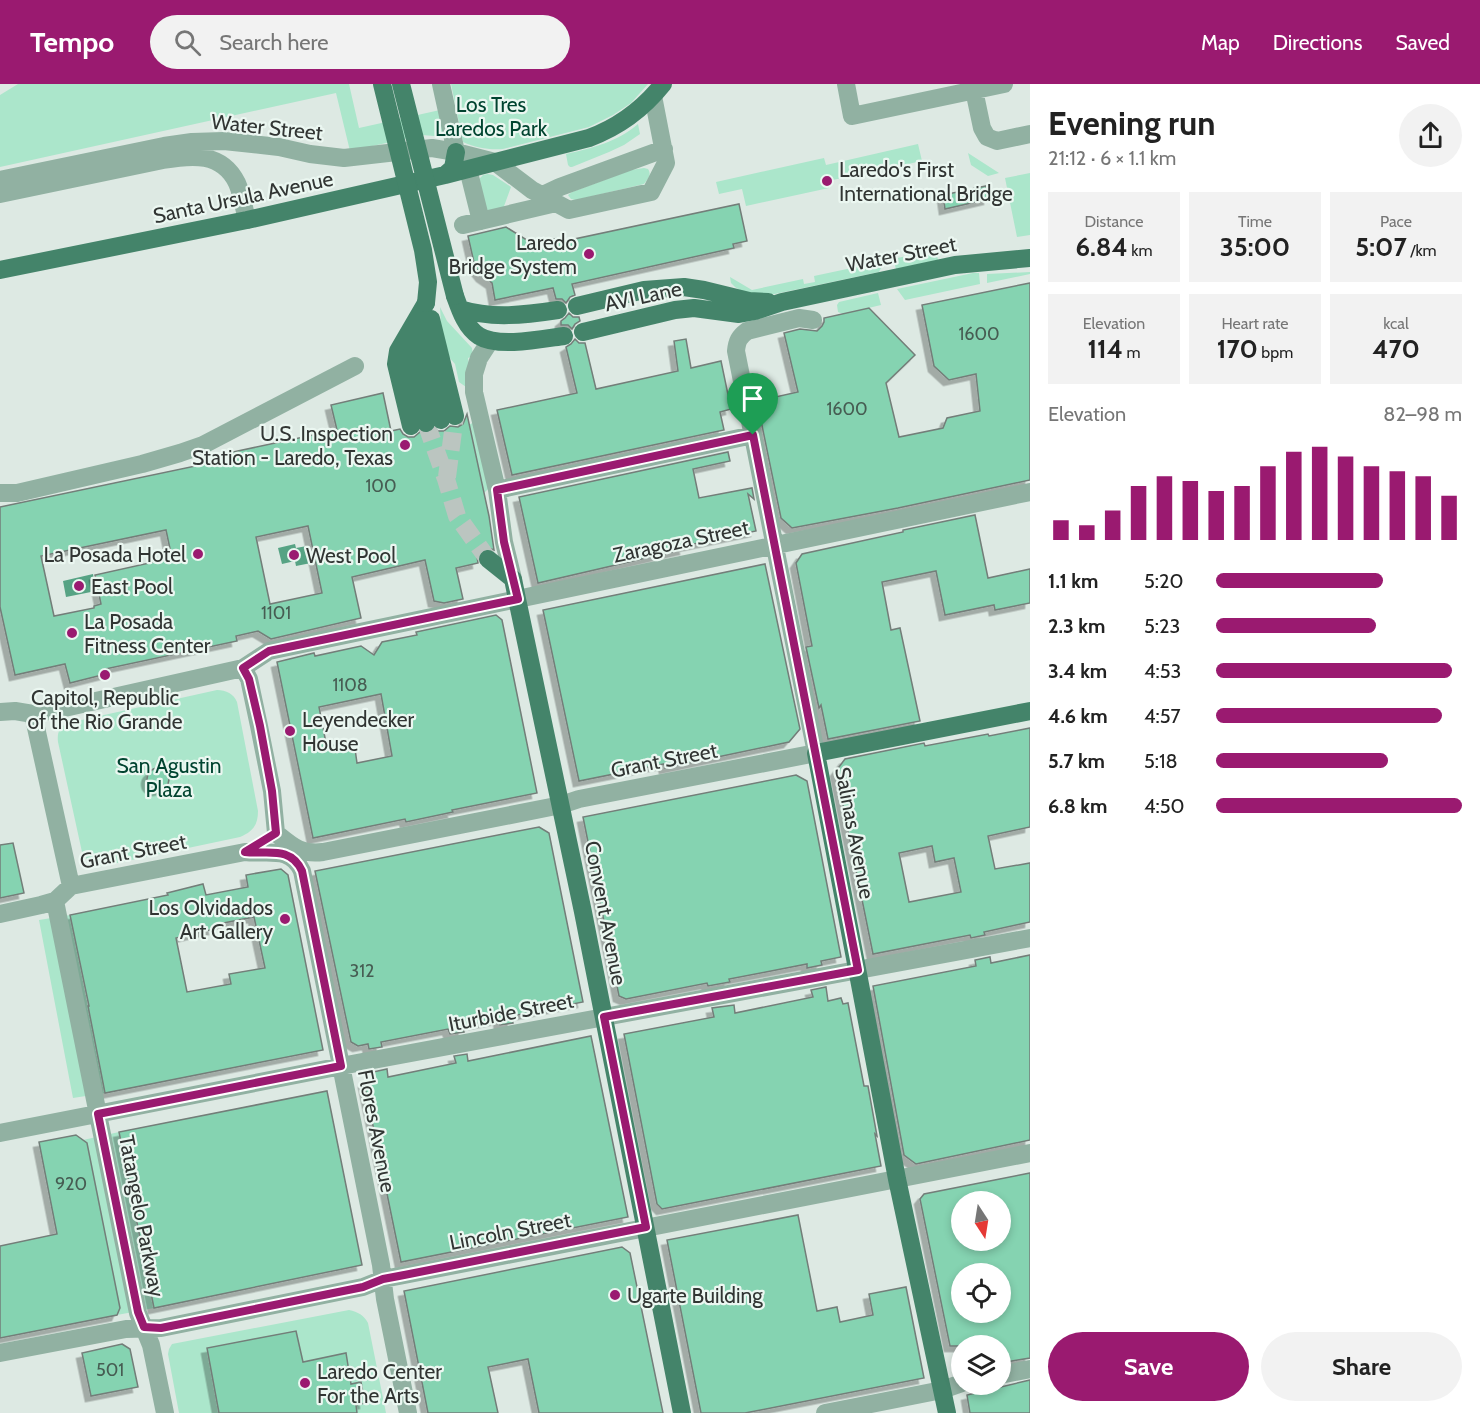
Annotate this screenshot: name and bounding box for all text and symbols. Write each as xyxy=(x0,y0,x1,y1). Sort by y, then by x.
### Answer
search box xyxy=(150,15,570,69)
text: Tempo xyxy=(30,25,114,59)
icon: search xyxy=(171,26,204,59)
text: Search here xyxy=(219,29,329,56)
text: Map xyxy=(1201,30,1240,55)
text: Directions xyxy=(1273,30,1362,55)
text: Saved xyxy=(1395,30,1450,55)
park label: Los Tres Laredos Park xyxy=(435,92,548,141)
text: Evening run xyxy=(1048,103,1215,143)
button: share xyxy=(1399,104,1462,167)
street label: Water Street xyxy=(210,109,324,145)
text: 21:12 · 6 × 1.1 km xyxy=(1048,146,1176,170)
place label: Laredo's First International Bridge xyxy=(839,157,1013,206)
street label: Santa Ursula Avenue xyxy=(151,166,336,228)
marker: Laredo's First International Bridge xyxy=(820,174,834,188)
text: Distance xyxy=(1085,212,1143,231)
text: Time xyxy=(1238,212,1272,231)
text: Pace xyxy=(1380,212,1412,231)
place label: Laredo Bridge System xyxy=(449,230,577,279)
street label: Water Street xyxy=(844,231,958,277)
text: 6.84 xyxy=(1075,231,1128,263)
text: 35:00 xyxy=(1220,231,1290,263)
text: 5:07 xyxy=(1355,231,1407,263)
text: km xyxy=(1128,241,1153,260)
text: /km xyxy=(1407,241,1437,260)
marker: Laredo Bridge System xyxy=(582,247,596,261)
street label: AVI Lane xyxy=(602,276,684,316)
text: Elevation xyxy=(1083,314,1145,333)
text: Heart rate xyxy=(1222,314,1288,333)
text: kcal xyxy=(1383,314,1409,333)
house number: 1600 xyxy=(958,323,1000,345)
text: 114 xyxy=(1088,333,1123,365)
text: 170 xyxy=(1217,333,1258,365)
text: 470 xyxy=(1372,333,1420,365)
text: m xyxy=(1123,343,1140,362)
text: bpm xyxy=(1258,343,1293,362)
pin xyxy=(727,373,778,435)
icon: arrive xyxy=(736,382,769,415)
house number: 1600 xyxy=(826,398,868,420)
text: Elevation xyxy=(1048,402,1126,426)
text: 82–98 m xyxy=(1383,402,1462,426)
place label: U.S. Inspection Station - Laredo, Texas xyxy=(192,421,393,470)
marker: U.S. Inspection Station - Laredo, Texas xyxy=(398,438,412,452)
house number: 100 xyxy=(366,475,397,497)
street label: Zaragoza Street xyxy=(611,514,751,568)
place label: La Posada Hotel xyxy=(44,542,186,567)
place label: West Pool xyxy=(306,543,396,568)
marker: La Posada Hotel xyxy=(191,547,205,561)
marker: West Pool xyxy=(287,548,301,562)
text: 1.1 km xyxy=(1048,569,1098,593)
text: 5:20 xyxy=(1144,569,1183,593)
place label: East Pool xyxy=(91,574,173,599)
marker: East Pool xyxy=(72,579,86,593)
house number: 1101 xyxy=(261,602,291,624)
place label: La Posada Fitness Center xyxy=(84,609,211,658)
text: 2.3 km xyxy=(1048,614,1105,638)
text: 5:23 xyxy=(1144,614,1180,638)
marker: La Posada Fitness Center xyxy=(65,626,79,640)
text: 3.4 km xyxy=(1048,659,1107,683)
text: 4:53 xyxy=(1144,659,1181,683)
marker: Capitol, Republic of the Rio Grande xyxy=(98,668,112,682)
house number: 1108 xyxy=(332,674,368,696)
place label: Capitol, Republic of the Rio Grande xyxy=(27,685,183,734)
text: 4.6 km xyxy=(1048,704,1108,728)
text: 4:57 xyxy=(1144,704,1181,728)
place label: Leyendecker House xyxy=(302,707,414,756)
marker: Leyendecker House xyxy=(283,724,297,738)
street label: Grant Street xyxy=(609,737,719,783)
text: 5.7 km xyxy=(1048,749,1105,773)
text: 5:18 xyxy=(1144,749,1178,773)
park label: San Agustin Plaza xyxy=(117,753,222,802)
street label: Salinas Avenue xyxy=(830,765,880,901)
text: 6.8 km xyxy=(1048,794,1107,818)
text: 4:50 xyxy=(1144,794,1185,818)
street label: Grant Street xyxy=(78,828,188,874)
street label: Convent Avenue xyxy=(580,839,632,988)
place label: Los Olvidados Art Gallery xyxy=(148,895,273,944)
marker: Los Olvidados Art Gallery xyxy=(278,912,292,926)
house number: 312 xyxy=(349,960,375,982)
street label: Iturbide Street xyxy=(446,988,576,1036)
street label: Flores Avenue xyxy=(353,1068,401,1195)
street label: Tatangelo Parkway xyxy=(114,1133,170,1299)
house number: 920 xyxy=(55,1173,87,1195)
north arrow xyxy=(951,1191,1011,1251)
map controls xyxy=(951,1191,1011,1395)
street label: Lincoln Street xyxy=(447,1207,573,1255)
button: locate xyxy=(951,1263,1011,1323)
place label: Ugarte Building xyxy=(627,1283,763,1308)
marker: Ugarte Building xyxy=(608,1288,622,1302)
button: Save xyxy=(1048,1332,1249,1401)
button: Share xyxy=(1261,1332,1462,1401)
button: layers xyxy=(951,1335,1011,1395)
house number: 501 xyxy=(96,1359,124,1381)
place label: Laredo Center For the Arts xyxy=(317,1359,442,1408)
marker: Laredo Center For the Arts xyxy=(298,1376,312,1390)

